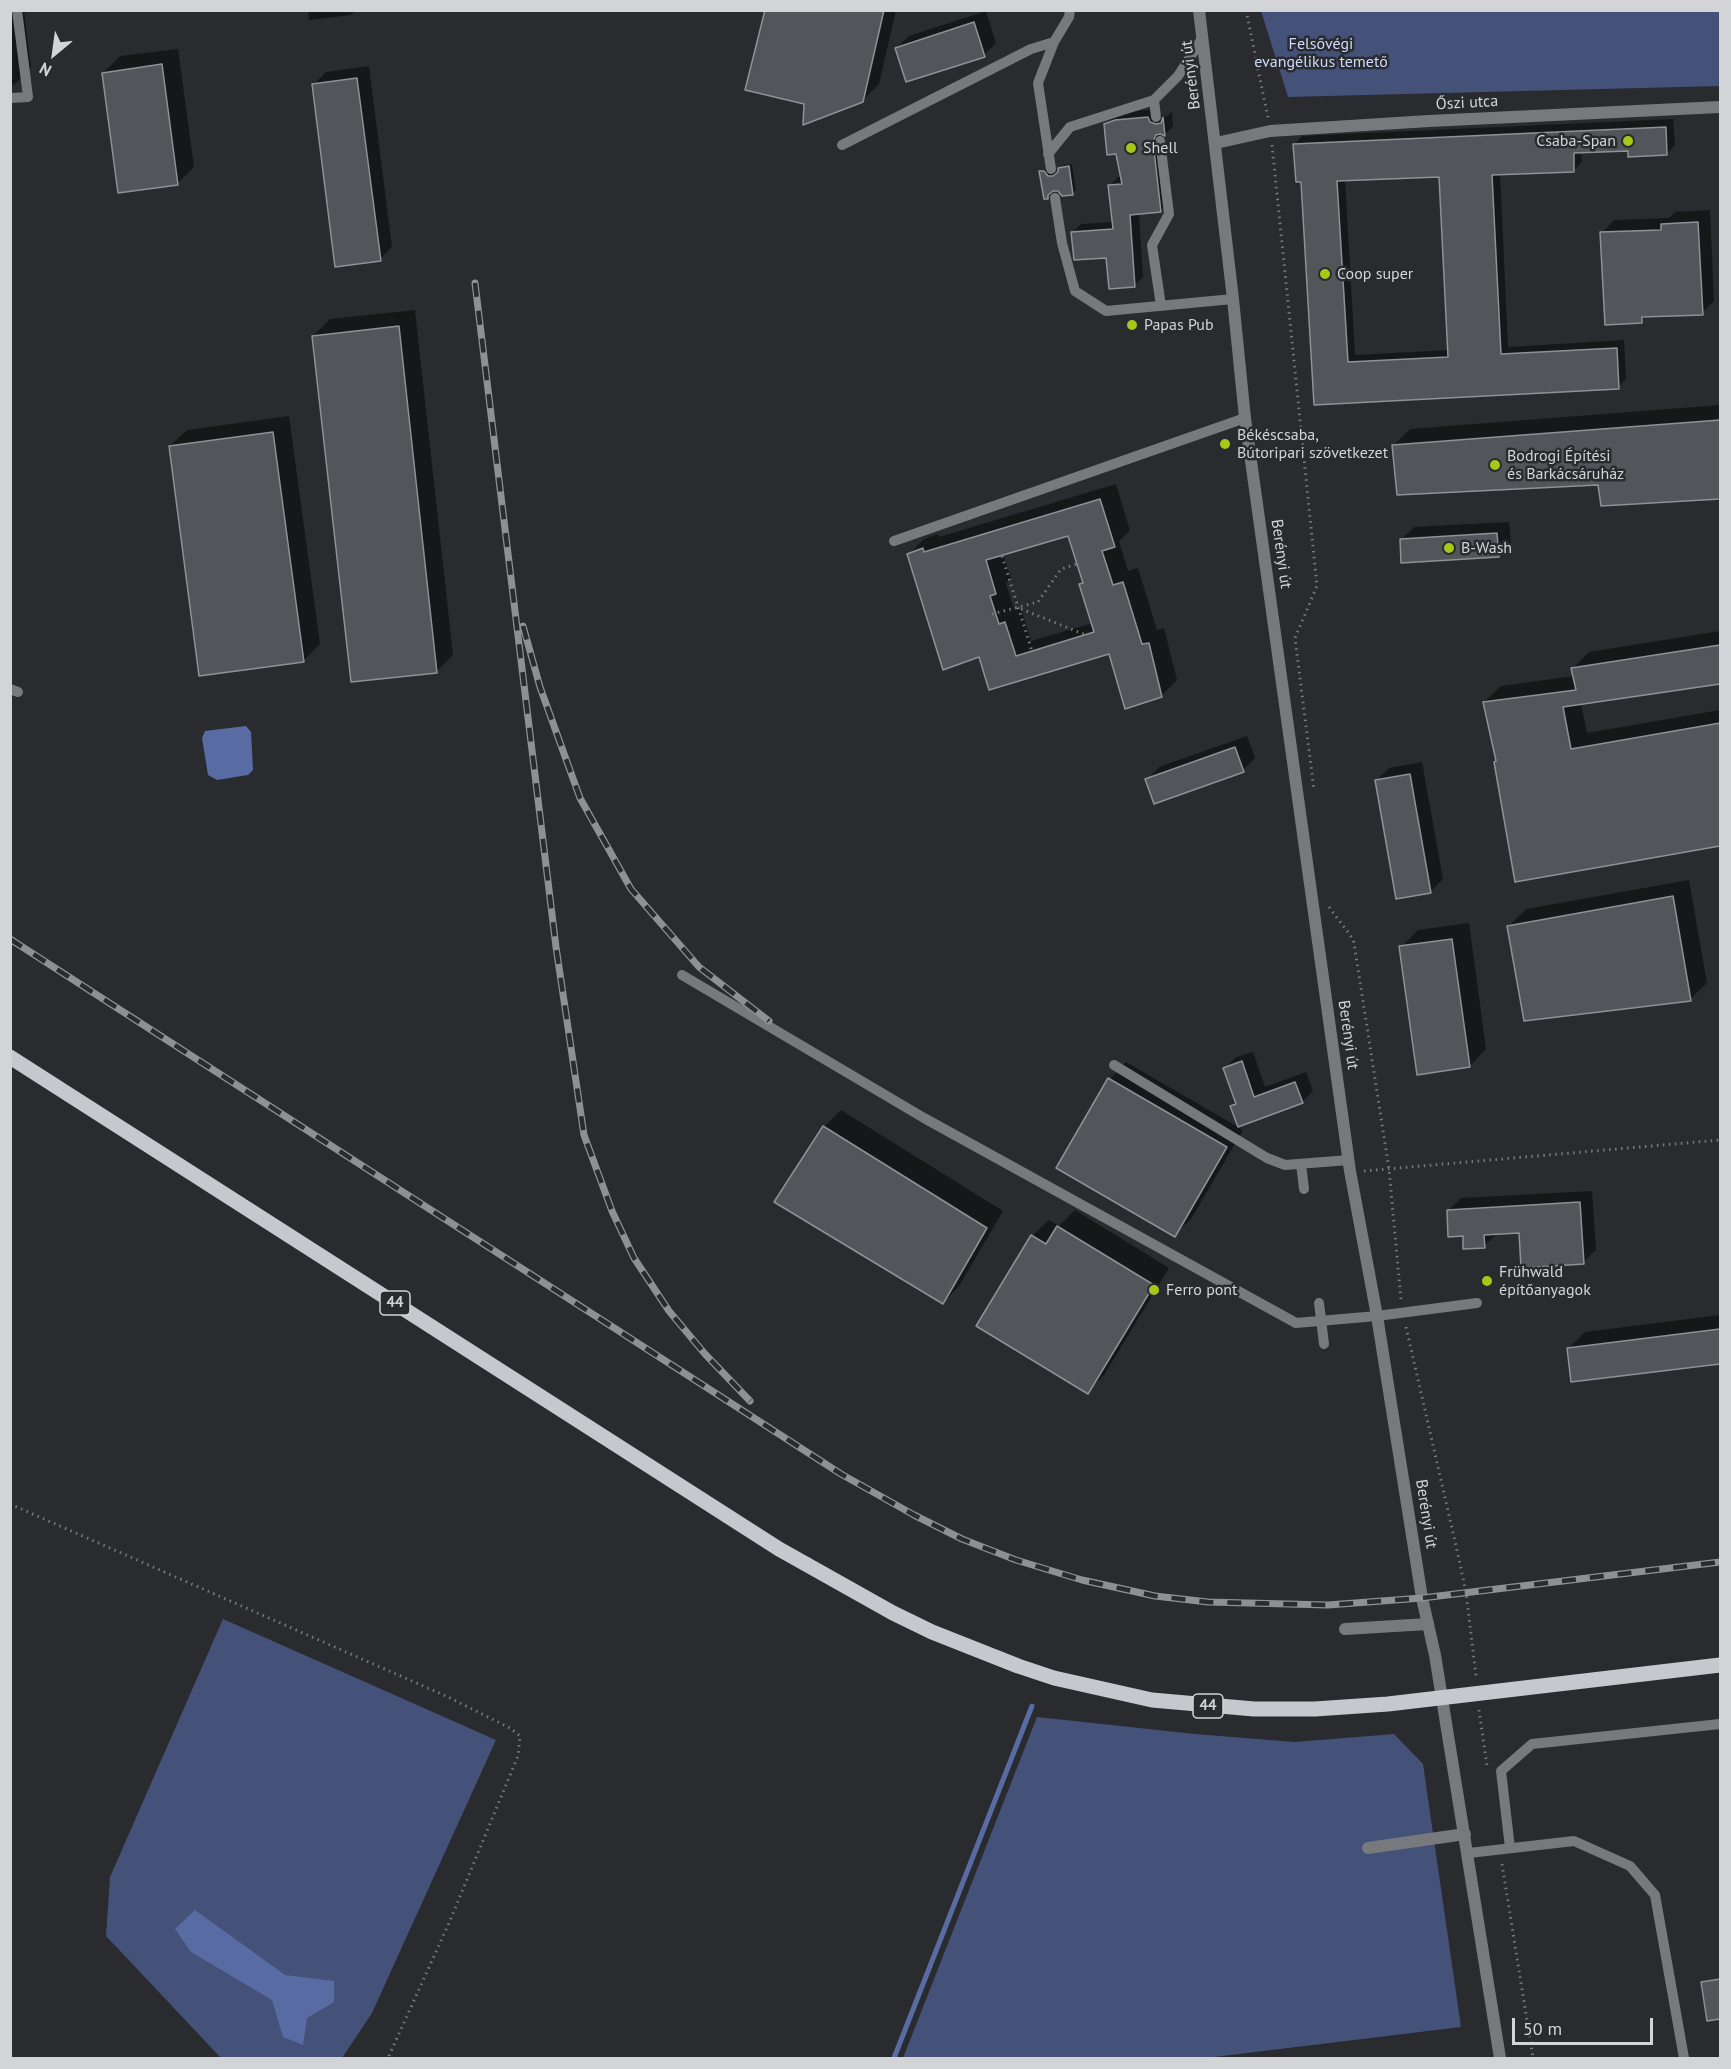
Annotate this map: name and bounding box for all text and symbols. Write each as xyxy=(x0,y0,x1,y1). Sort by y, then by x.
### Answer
north arrow xyxy=(24,24,84,84)
park label: Felsővégi evangélikus temető xyxy=(1254,34,1388,72)
street label: Berényi út xyxy=(1177,39,1205,111)
text: N xyxy=(36,58,55,81)
street label: Őszi utca xyxy=(1435,92,1499,114)
place label: Csaba-Span xyxy=(1536,131,1616,151)
marker: Csaba-Span xyxy=(1621,134,1635,148)
place label: Shell xyxy=(1143,138,1178,158)
marker: Shell xyxy=(1124,141,1138,155)
place label: Coop super xyxy=(1337,264,1413,284)
marker: Coop super xyxy=(1318,267,1332,281)
place label: Papas Pub xyxy=(1144,315,1214,335)
marker: Papas Pub xyxy=(1125,318,1139,332)
place label: Békéscsaba, Bútoripari szövetkezet xyxy=(1237,425,1388,463)
marker: Békéscsaba, Bútoripari szövetkezet xyxy=(1218,437,1232,451)
place label: Bodrogi Építési és Barkácsáruház xyxy=(1507,446,1624,484)
marker: Bodrogi Építési és Barkácsáruház xyxy=(1488,458,1502,472)
street label: Berényi út xyxy=(1267,518,1295,590)
place label: B-Wash xyxy=(1461,538,1512,558)
marker: B-Wash xyxy=(1442,541,1456,555)
street label: Berényi út xyxy=(1334,999,1362,1071)
place label: Frühwald építőanyagok xyxy=(1499,1262,1591,1300)
marker: Frühwald építőanyagok xyxy=(1480,1274,1494,1288)
place label: Ferro pont xyxy=(1166,1280,1238,1300)
marker: Ferro pont xyxy=(1147,1283,1161,1297)
road number: 44 xyxy=(380,1291,410,1315)
street label: Berényi út xyxy=(1411,1478,1441,1550)
road number: 44 xyxy=(1193,1694,1223,1718)
scale bar xyxy=(1515,2006,1656,2044)
text: 50 m xyxy=(1523,2017,1562,2040)

